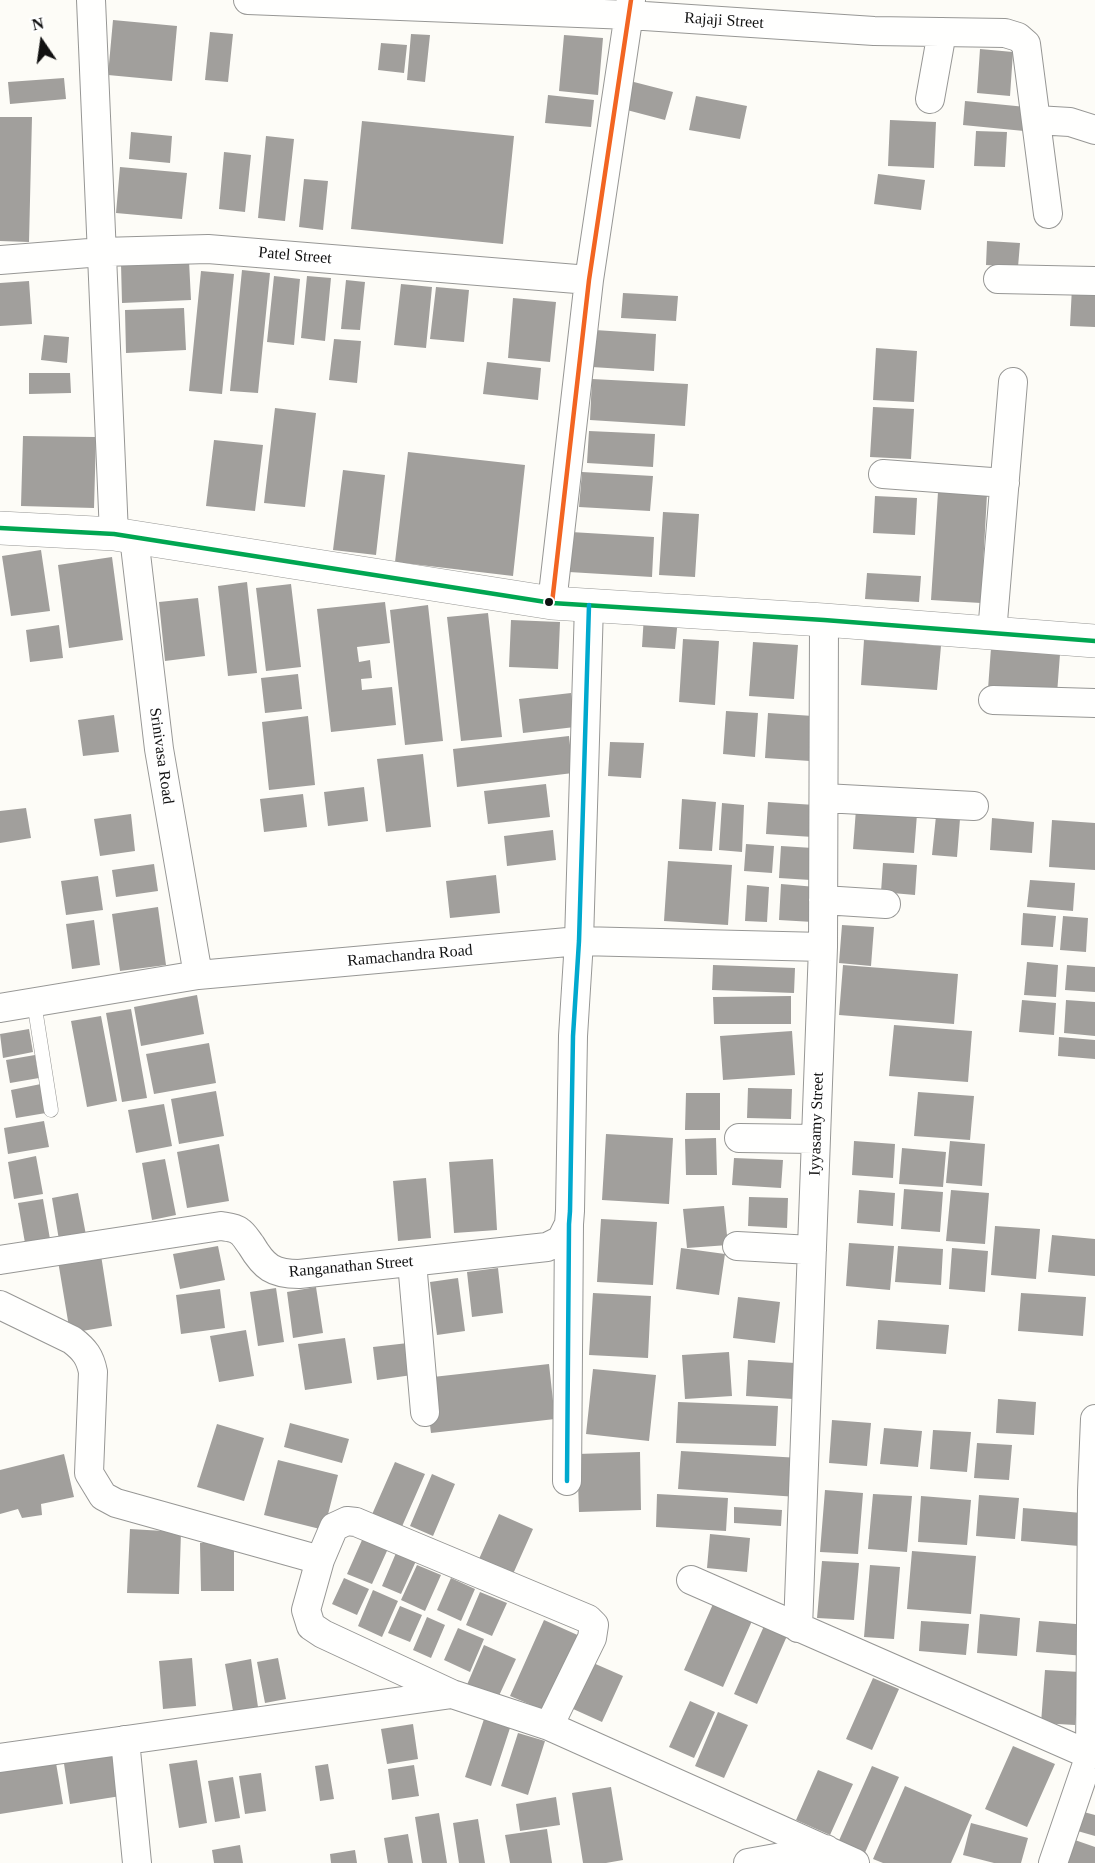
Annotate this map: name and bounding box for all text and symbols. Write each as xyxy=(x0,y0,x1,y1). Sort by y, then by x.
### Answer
street label: Rajaji Street xyxy=(684,9,764,33)
north arrow xyxy=(12,12,72,72)
text: N xyxy=(30,14,45,34)
street label: Patel Street xyxy=(258,243,332,269)
unlabelled marker xyxy=(543,596,555,608)
street label: Srinivasa Road xyxy=(145,706,177,806)
street label: Ramachandra Road xyxy=(347,941,473,971)
street label: Iyyasamy Street xyxy=(806,1072,828,1176)
street label: Ranganathan Street xyxy=(288,1252,414,1282)

